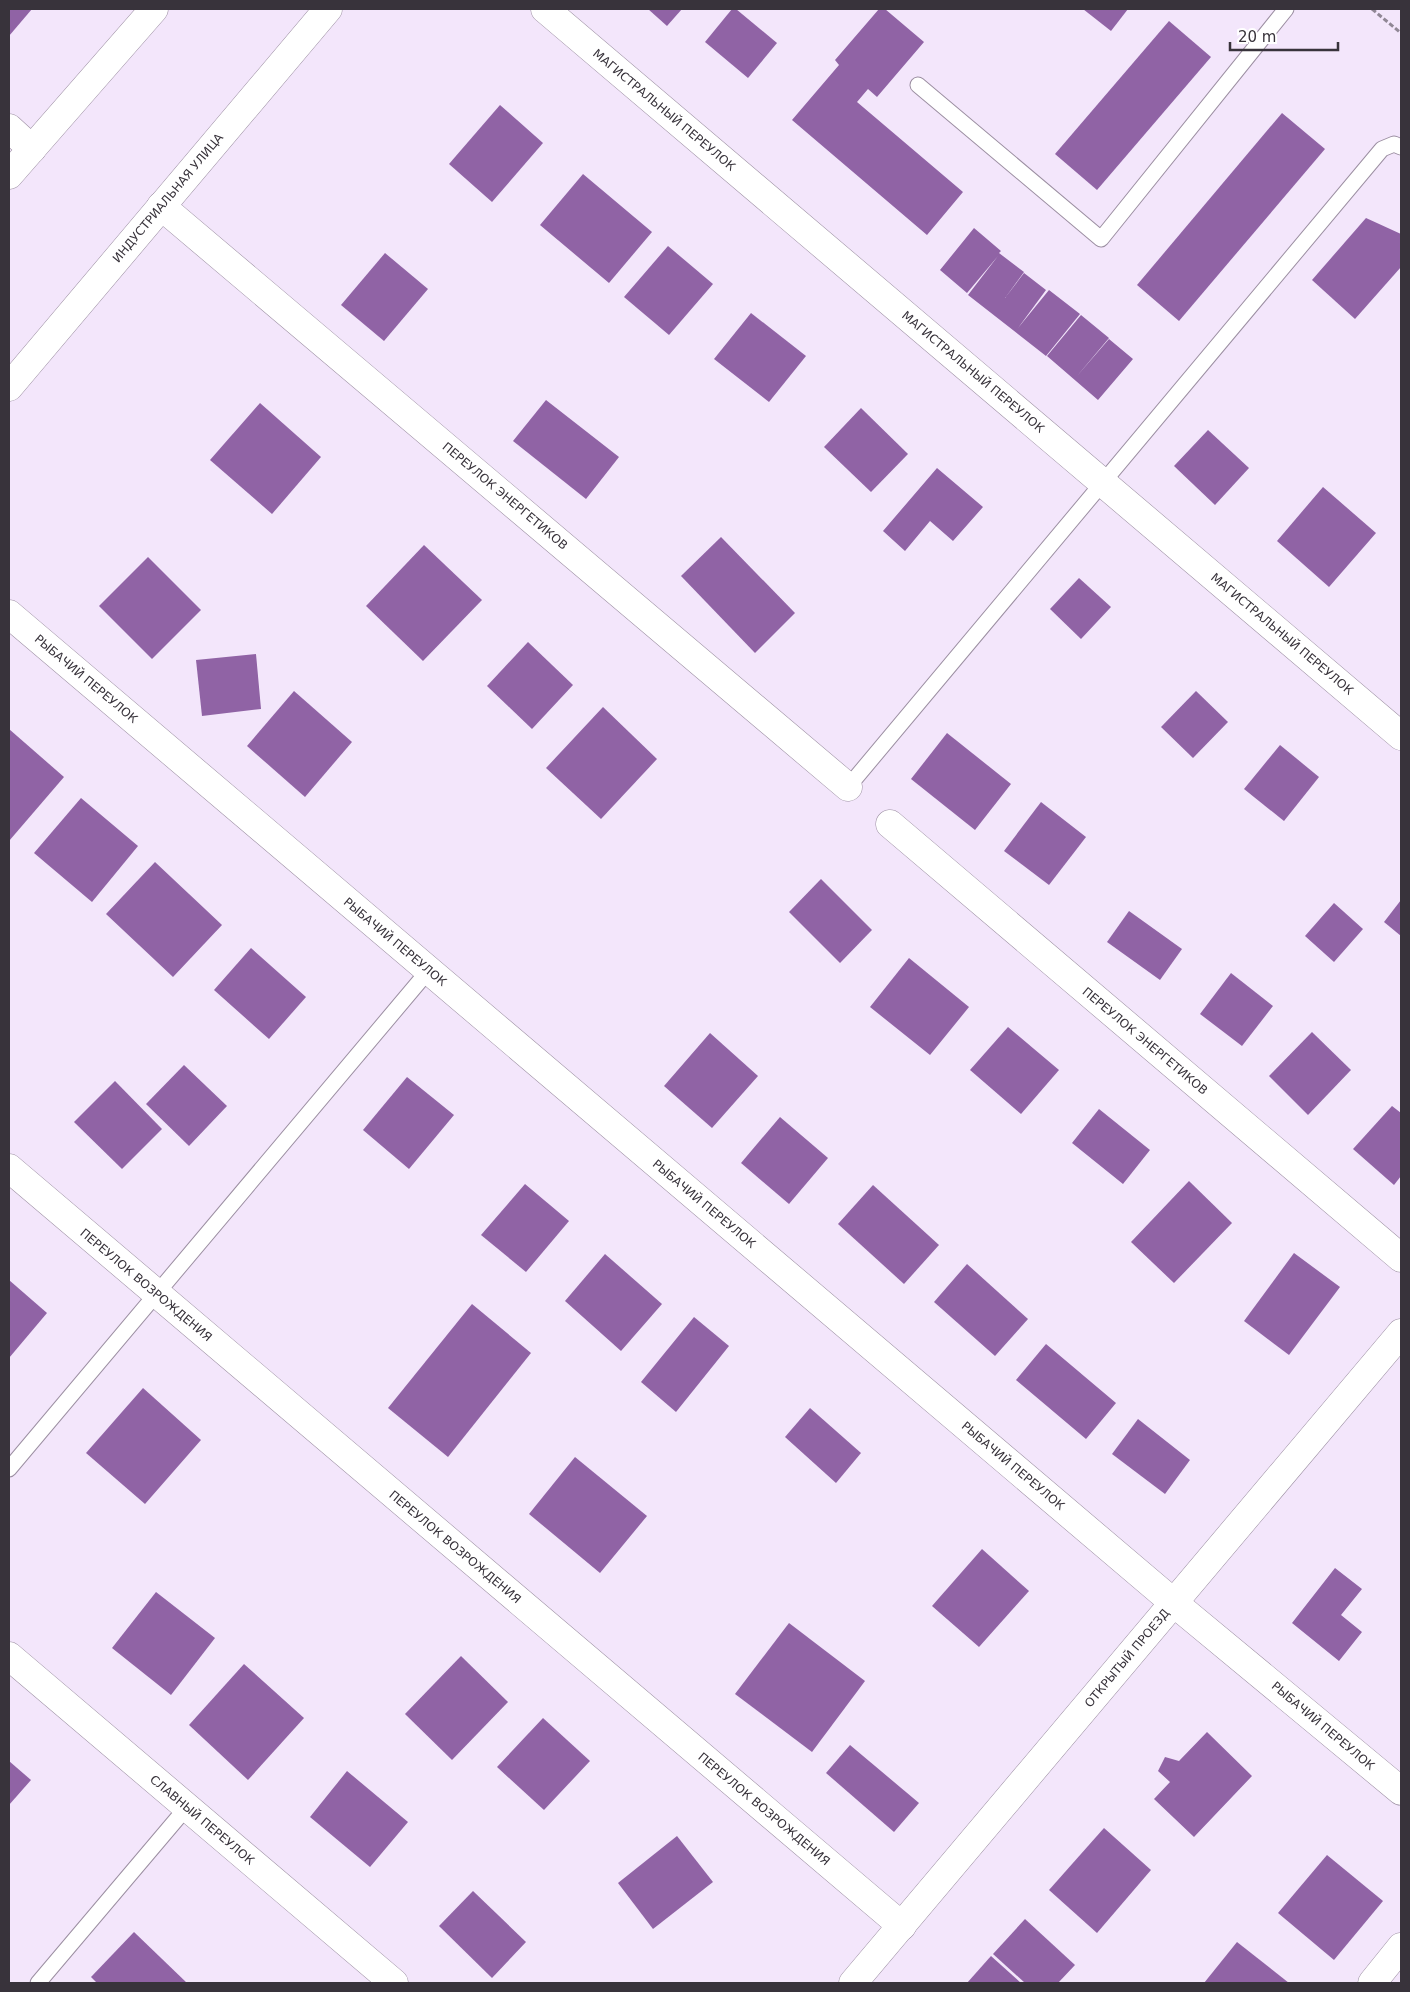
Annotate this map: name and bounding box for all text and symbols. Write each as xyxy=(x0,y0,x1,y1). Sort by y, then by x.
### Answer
scale bar xyxy=(1230,20,1338,52)
text: 20 m xyxy=(1238,28,1276,46)
street label: МАГИСТРАЛЬНЫЙ ПЕРЕУЛОК xyxy=(590,46,739,174)
street label: ИНДУСТРИАЛЬНАЯ УЛИЦА xyxy=(110,130,227,265)
street label: МАГИСТРАЛЬНЫЙ ПЕРЕУЛОК xyxy=(899,308,1048,436)
street label: ПЕРЕУЛОК ЭНЕРГЕТИКОВ xyxy=(440,439,570,553)
street label: МАГИСТРАЛЬНЫЙ ПЕРЕУЛОК xyxy=(1208,570,1357,698)
street label: РЫБАЧИЙ ПЕРЕУЛОК xyxy=(32,631,141,726)
street label: РЫБАЧИЙ ПЕРЕУЛОК xyxy=(341,894,450,989)
street label: ПЕРЕУЛОК ЭНЕРГЕТИКОВ xyxy=(1080,984,1210,1098)
street label: РЫБАЧИЙ ПЕРЕУЛОК xyxy=(650,1156,759,1251)
street label: ПЕРЕУЛОК ВОЗРОЖДЕНИЯ xyxy=(77,1226,215,1344)
street label: РЫБАЧИЙ ПЕРЕУЛОК xyxy=(959,1418,1068,1513)
street label: ПЕРЕУЛОК ВОЗРОЖДЕНИЯ xyxy=(386,1488,524,1606)
street label: ОТКРЫТЫЙ ПРОЕЗД xyxy=(1081,1605,1172,1710)
street label: РЫБАЧИЙ ПЕРЕУЛОК xyxy=(1269,1678,1378,1773)
street label: ПЕРЕУЛОК ВОЗРОЖДЕНИЯ xyxy=(695,1750,833,1868)
street label: СЛАВНЫЙ ПЕРЕУЛОК xyxy=(147,1771,258,1868)

